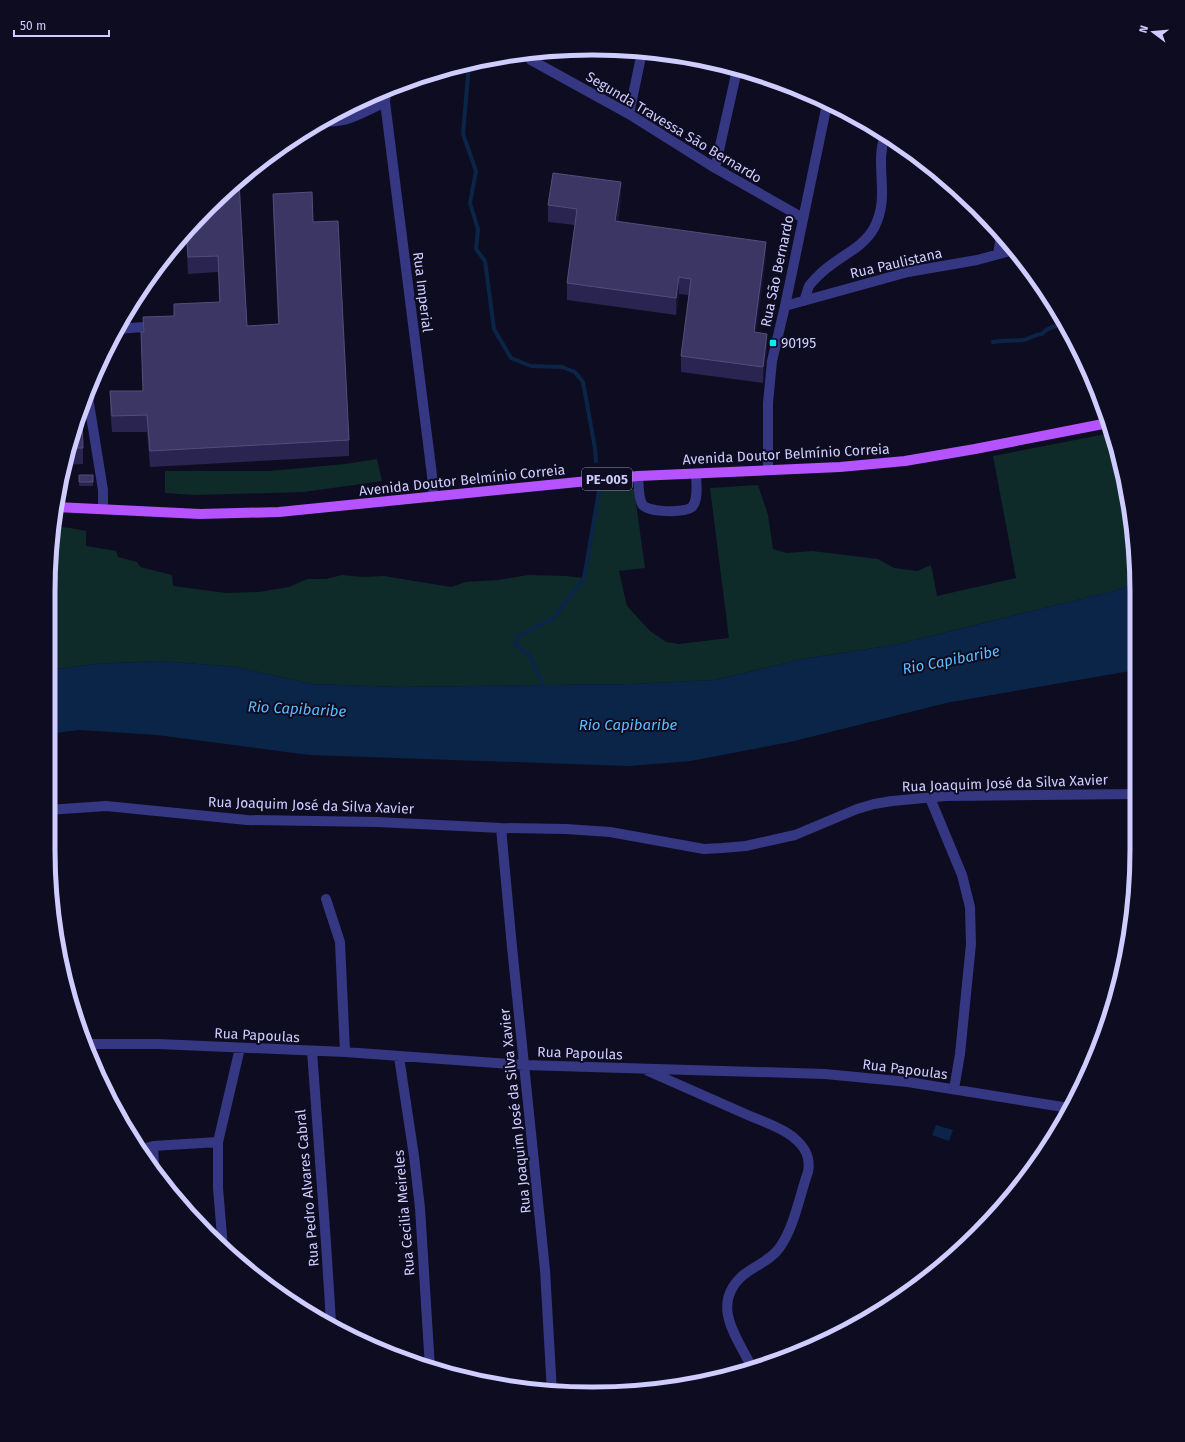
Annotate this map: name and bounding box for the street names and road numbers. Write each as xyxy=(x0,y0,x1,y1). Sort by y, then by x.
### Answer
street label: Segunda Travessa São Bernardo xyxy=(583,68,765,187)
street label: Rua São Bernardo xyxy=(757,214,798,329)
street label: Rua Paulistana xyxy=(848,245,944,282)
street label: Rua Imperial xyxy=(409,251,436,333)
street label: Avenida Doutor Belmínio Correia xyxy=(682,441,890,468)
street label: Avenida Doutor Belmínio Correia xyxy=(358,461,566,500)
road number: PE-005 xyxy=(582,468,632,490)
street label: Rua Joaquim José da Silva Xavier xyxy=(902,771,1109,796)
street label: Rua Joaquim José da Silva Xavier xyxy=(208,793,415,818)
street label: Rua Joaquim José da Silva Xavier xyxy=(496,1007,535,1214)
street label: Rua Papoulas xyxy=(214,1025,301,1046)
street label: Rua Papoulas xyxy=(537,1044,624,1064)
street label: Rua Papoulas xyxy=(861,1056,949,1083)
street label: Rua Pedro Alvares Cabral xyxy=(292,1109,323,1267)
street label: Rua Cecilia Meireles xyxy=(390,1149,418,1277)

